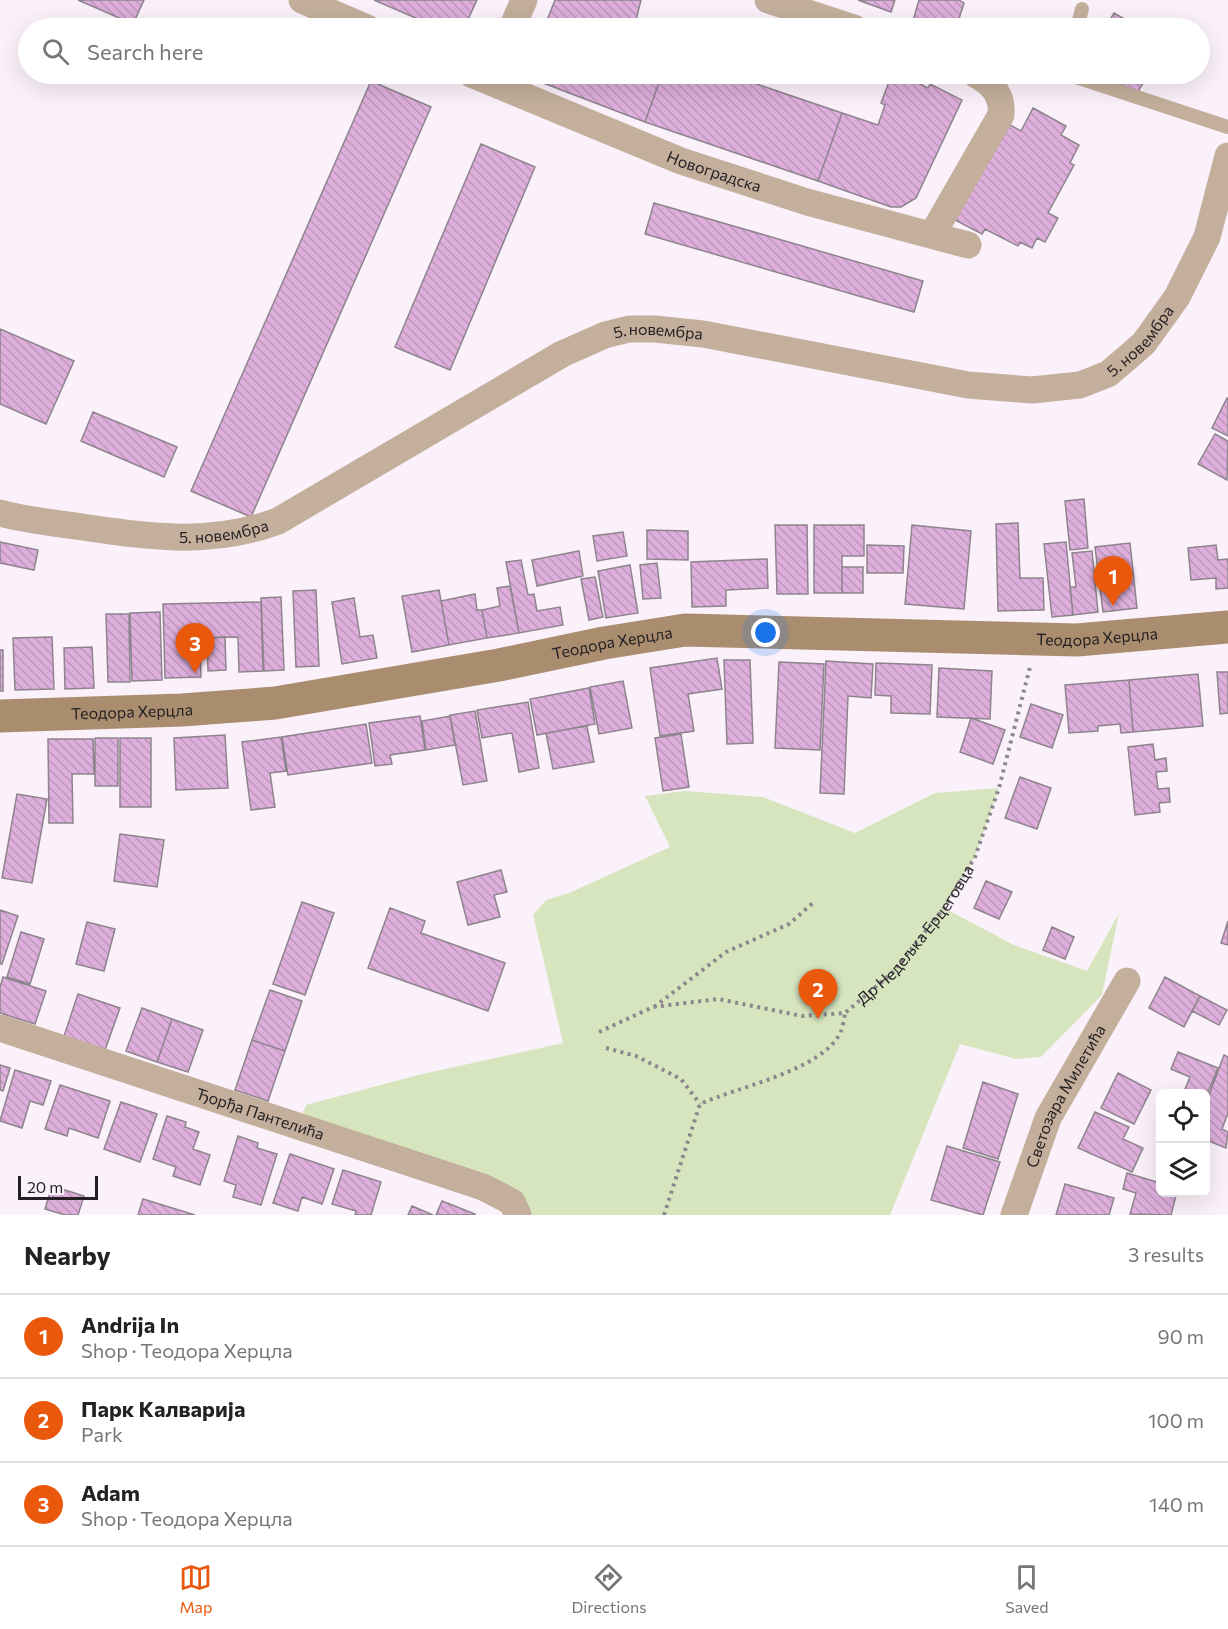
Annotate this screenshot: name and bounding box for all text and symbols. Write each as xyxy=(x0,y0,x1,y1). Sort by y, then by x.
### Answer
search box xyxy=(18,18,1210,84)
icon: search xyxy=(39,35,72,68)
text: Search here xyxy=(87,38,203,65)
street label: Новоградска xyxy=(664,146,764,196)
street label: 5. новембра xyxy=(1103,301,1177,380)
street label: 5. новембра xyxy=(611,319,704,343)
street label: 5. новембра xyxy=(179,515,271,546)
pin: 1 xyxy=(1094,556,1132,606)
your location xyxy=(751,618,780,647)
street label: Теодора Херцла xyxy=(550,622,674,663)
street label: Теодора Херцла xyxy=(1036,623,1158,649)
pin: 3 xyxy=(176,624,214,673)
street label: Теодора Херцла xyxy=(71,699,193,723)
street label: Др Недељка Ерцеговца xyxy=(852,861,977,1008)
pin: 2 xyxy=(798,970,838,1019)
street label: Светозара Милетића xyxy=(1021,1021,1109,1170)
street label: Ђорђа Пантелића xyxy=(194,1083,327,1143)
map controls xyxy=(1156,1089,1210,1197)
button: locate xyxy=(1156,1089,1210,1143)
button: layers xyxy=(1156,1143,1210,1197)
scale bar xyxy=(18,1173,98,1200)
text: 20 m xyxy=(27,1177,63,1196)
text: Nearby xyxy=(24,1239,111,1270)
text: 3 results xyxy=(1128,1242,1204,1266)
text: Andrija In xyxy=(81,1311,179,1338)
text: 1 xyxy=(39,1324,48,1348)
text: 90 m xyxy=(1158,1324,1204,1348)
text: Shop · Теодора Херцла xyxy=(81,1338,293,1362)
text: Парк Калварија xyxy=(81,1395,245,1422)
text: 2 xyxy=(38,1408,49,1432)
text: 100 m xyxy=(1148,1408,1204,1432)
text: Park xyxy=(81,1422,123,1446)
text: Adam xyxy=(81,1479,140,1506)
text: 3 xyxy=(38,1492,49,1516)
text: 140 m xyxy=(1149,1492,1204,1516)
text: Shop · Теодора Херцла xyxy=(81,1506,293,1530)
tab: Map xyxy=(179,1561,212,1616)
tab: Directions xyxy=(571,1561,646,1616)
tab: Saved xyxy=(1005,1561,1049,1616)

